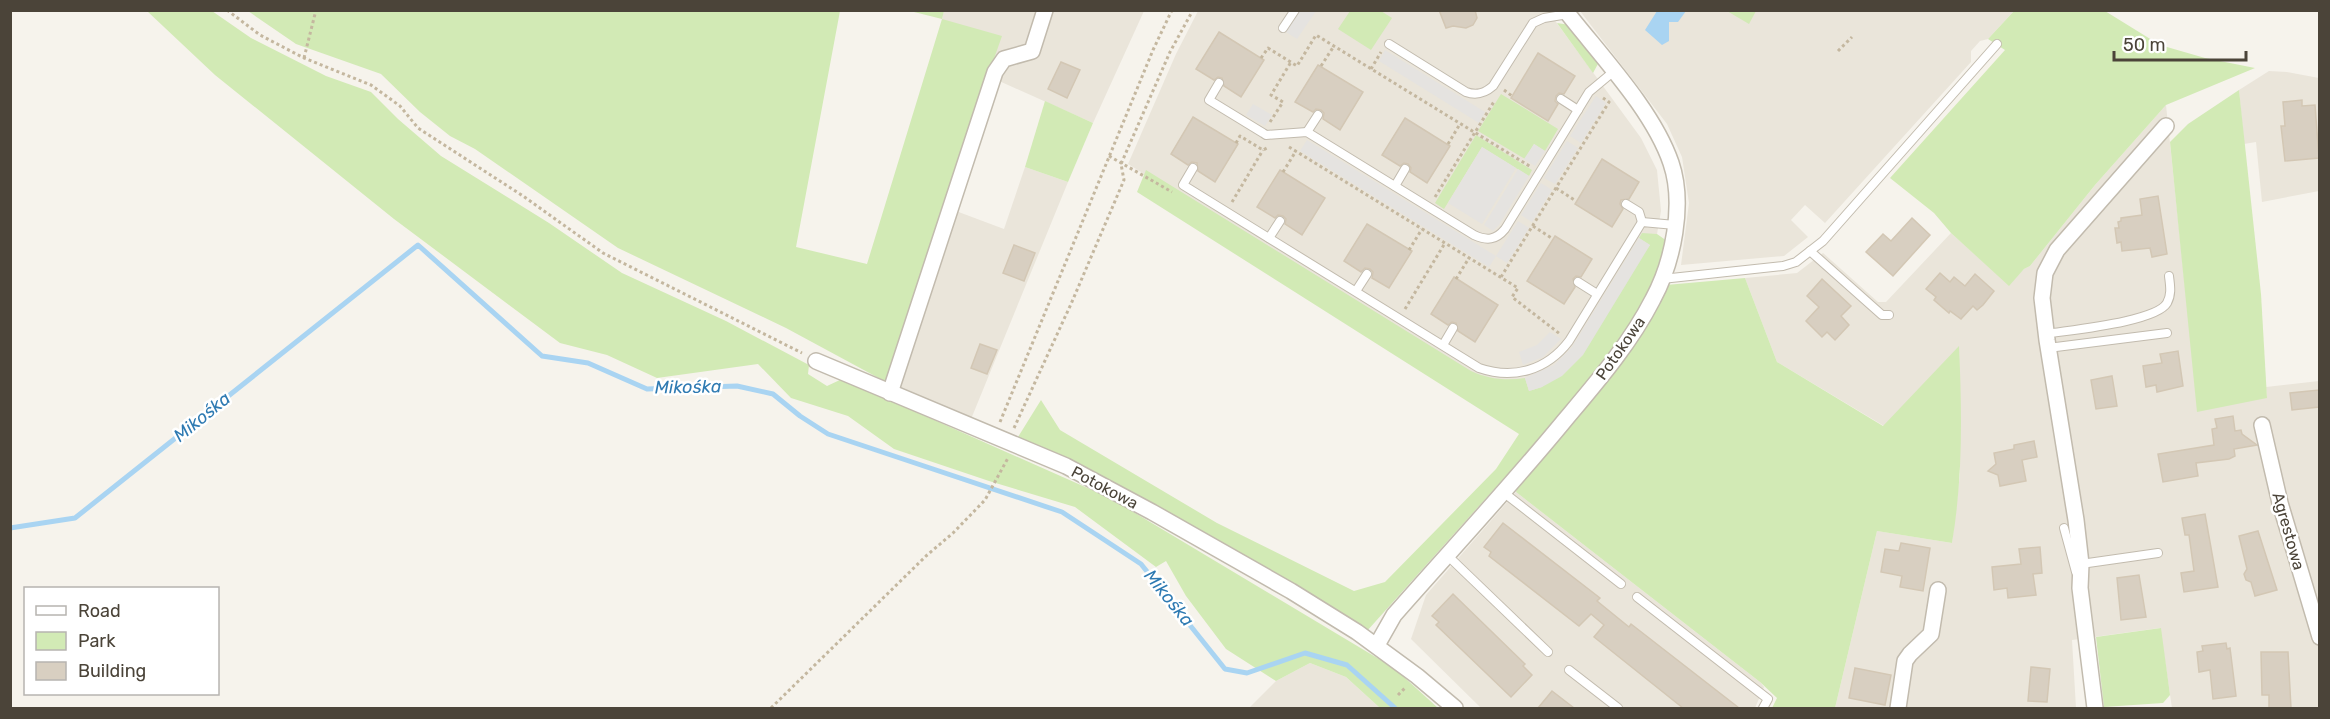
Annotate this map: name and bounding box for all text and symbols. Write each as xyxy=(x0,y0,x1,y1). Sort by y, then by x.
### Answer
scale bar xyxy=(2114,24,2246,62)
text: 50 m xyxy=(2123,34,2166,56)
street label: Potokowa xyxy=(1592,313,1649,384)
water label: Mikośka xyxy=(654,375,722,399)
water label: Mikośka xyxy=(169,387,235,447)
street label: Potokowa xyxy=(1068,462,1141,513)
street label: Agrestowa xyxy=(2268,490,2309,572)
water label: Mikośka xyxy=(1139,565,1199,631)
legend xyxy=(24,587,219,695)
text: Road xyxy=(78,600,121,622)
text: Park xyxy=(78,630,116,652)
text: Building xyxy=(78,660,146,682)

